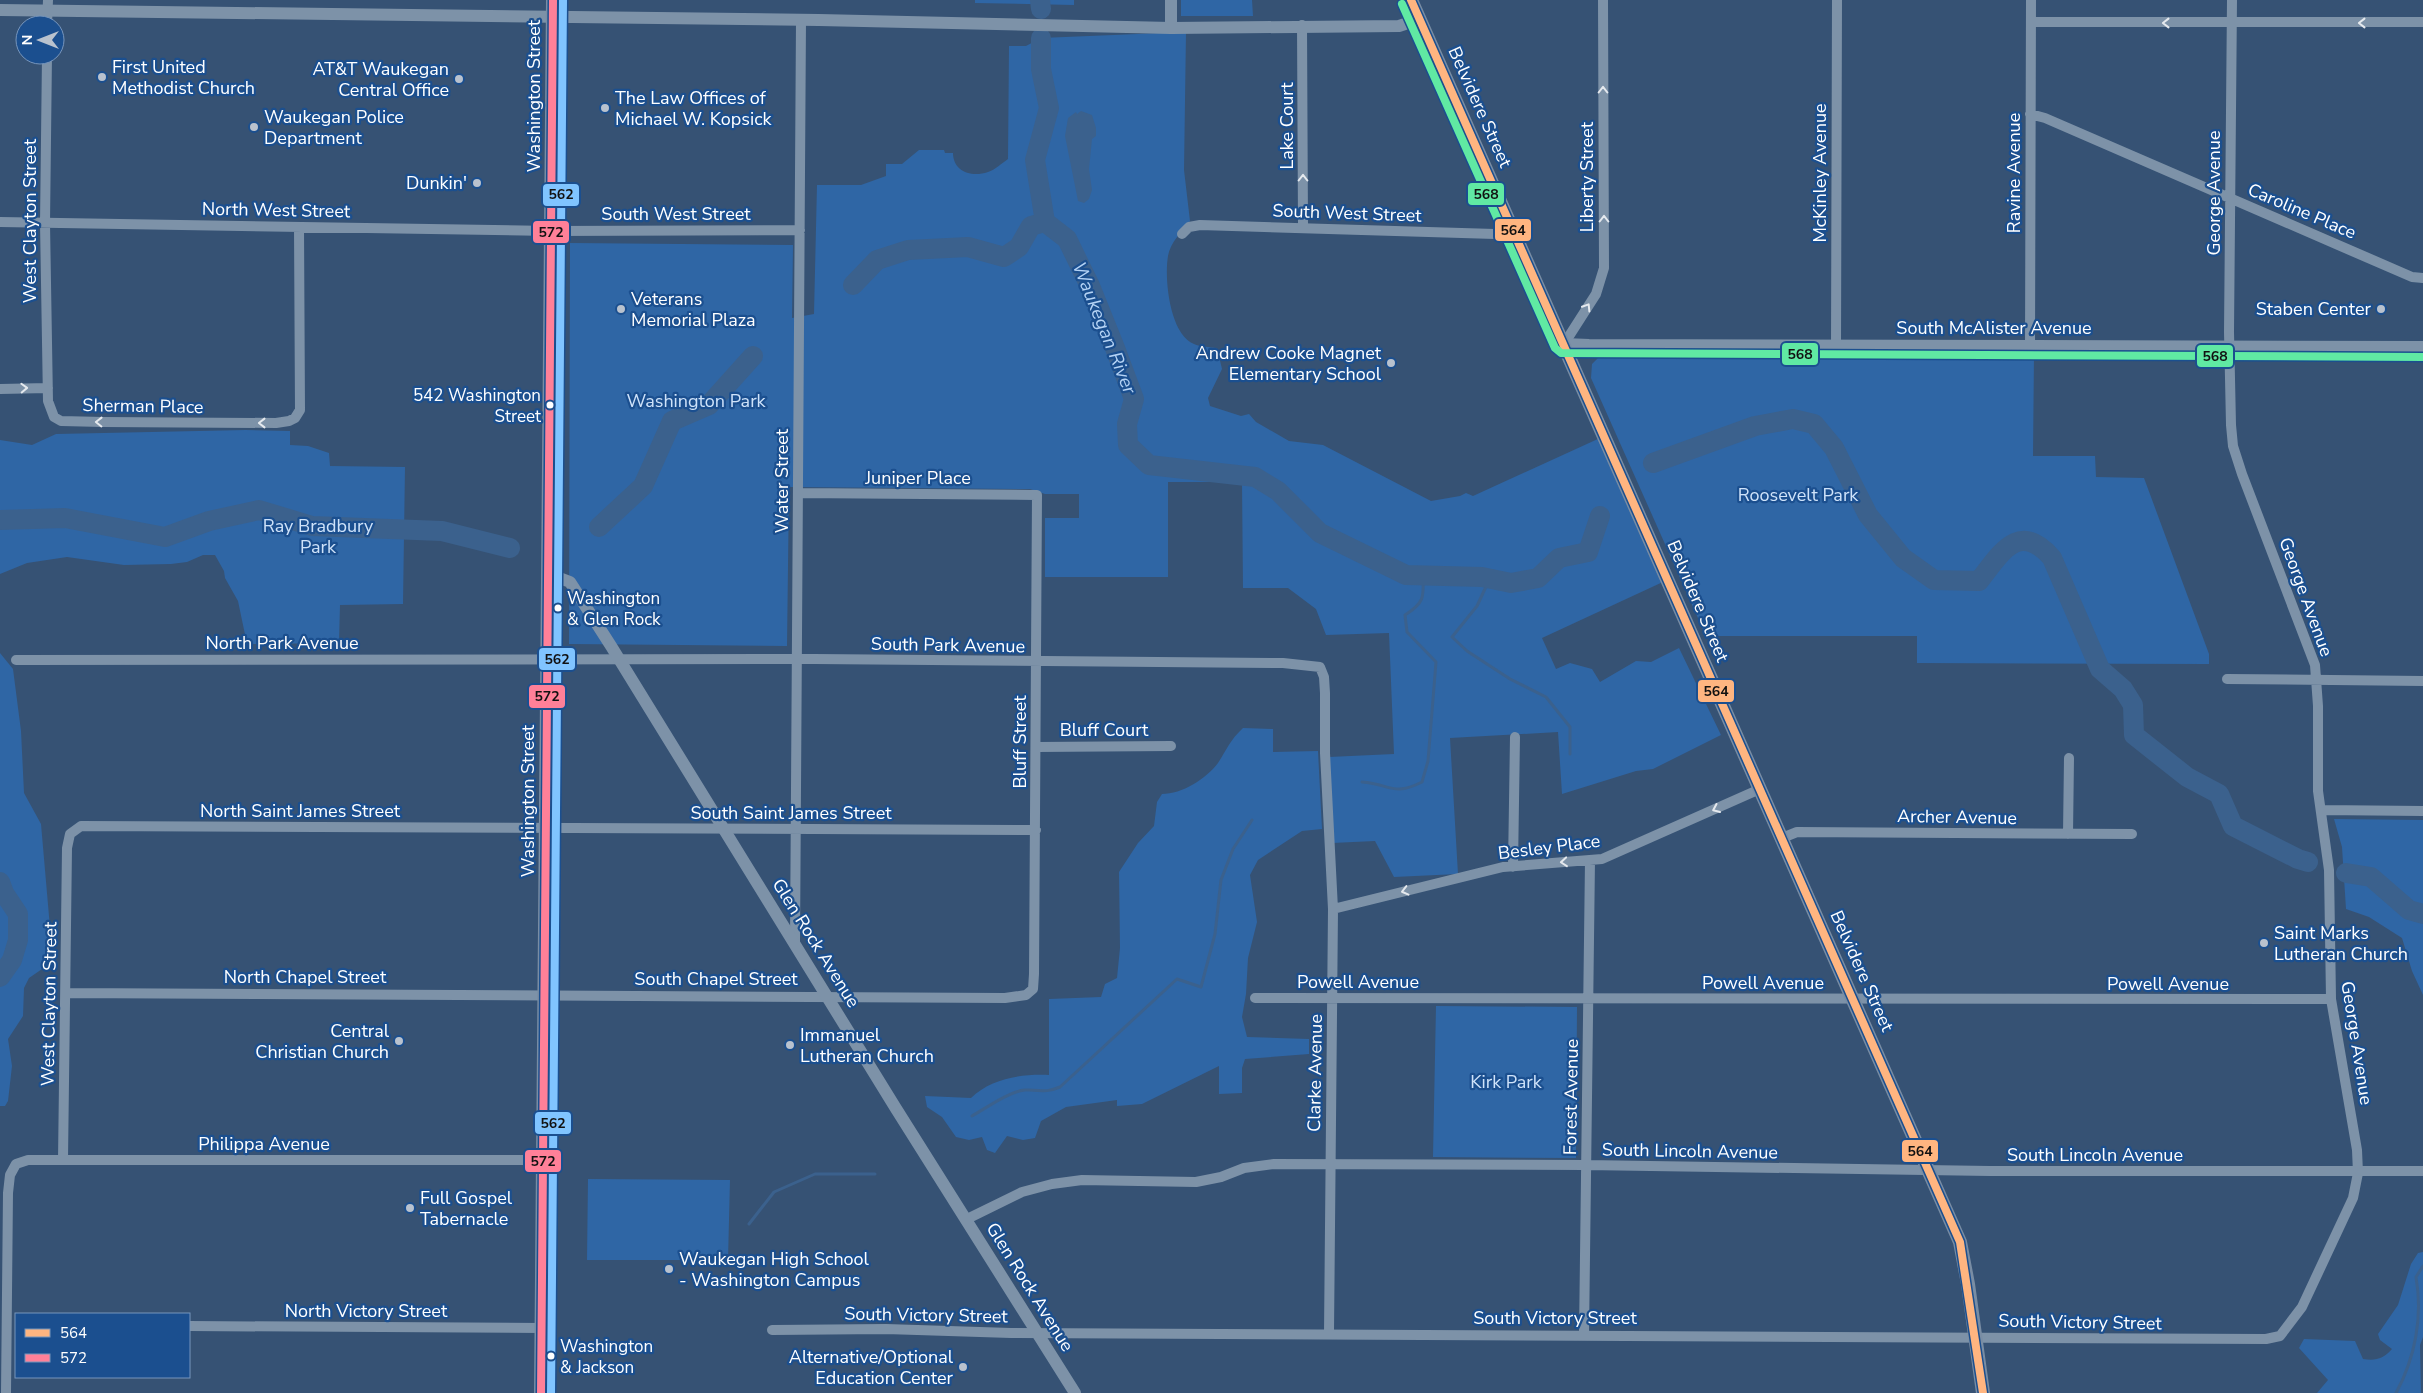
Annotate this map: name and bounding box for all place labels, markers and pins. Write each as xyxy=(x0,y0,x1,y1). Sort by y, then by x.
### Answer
place label: First United Methodist Church xyxy=(112,55,255,100)
place label: AT&T Waukegan Central Office xyxy=(312,57,449,102)
marker: First United Methodist Church xyxy=(96,71,108,83)
marker: AT&T Waukegan Central Office xyxy=(453,73,465,85)
place label: The Law Offices of Michael W. Kopsick xyxy=(615,86,773,131)
marker: The Law Offices of Michael W. Kopsick xyxy=(599,102,611,114)
place label: Waukegan Police Department xyxy=(264,105,404,150)
marker: Waukegan Police Department xyxy=(248,121,260,133)
place label: Dunkin' xyxy=(406,171,467,195)
marker: Dunkin' xyxy=(471,177,483,189)
place label: Veterans Memorial Plaza xyxy=(630,287,756,332)
place label: Staben Center xyxy=(2256,297,2372,321)
marker: Veterans Memorial Plaza xyxy=(615,303,627,315)
marker: Staben Center xyxy=(2375,303,2387,315)
place label: Andrew Cooke Magnet Elementary School xyxy=(1196,341,1382,386)
marker: Andrew Cooke Magnet Elementary School xyxy=(1385,357,1397,369)
place label: 542 Washington Street xyxy=(413,384,542,428)
marker: 542 Washington Street xyxy=(545,400,555,410)
place label: Washington & Glen Rock xyxy=(567,587,661,631)
marker: Washington & Glen Rock xyxy=(553,603,563,613)
place label: Saint Marks Lutheran Church xyxy=(2274,921,2408,966)
marker: Saint Marks Lutheran Church xyxy=(2258,937,2270,949)
place label: Central Christian Church xyxy=(255,1019,390,1064)
place label: Immanuel Lutheran Church xyxy=(800,1023,934,1068)
marker: Central Christian Church xyxy=(393,1035,405,1047)
marker: Immanuel Lutheran Church xyxy=(784,1039,796,1051)
place label: Full Gospel Tabernacle xyxy=(420,1186,513,1231)
marker: Full Gospel Tabernacle xyxy=(404,1202,416,1214)
place label: Waukegan High School - Washington Campus xyxy=(679,1247,870,1292)
marker: Waukegan High School - Washington Campus xyxy=(663,1263,675,1275)
place label: Washington & Jackson xyxy=(560,1335,653,1379)
place label: Alternative/Optional Education Center xyxy=(789,1345,954,1390)
marker: Washington & Jackson xyxy=(546,1351,556,1361)
marker: Alternative/Optional Education Center xyxy=(957,1361,969,1373)

